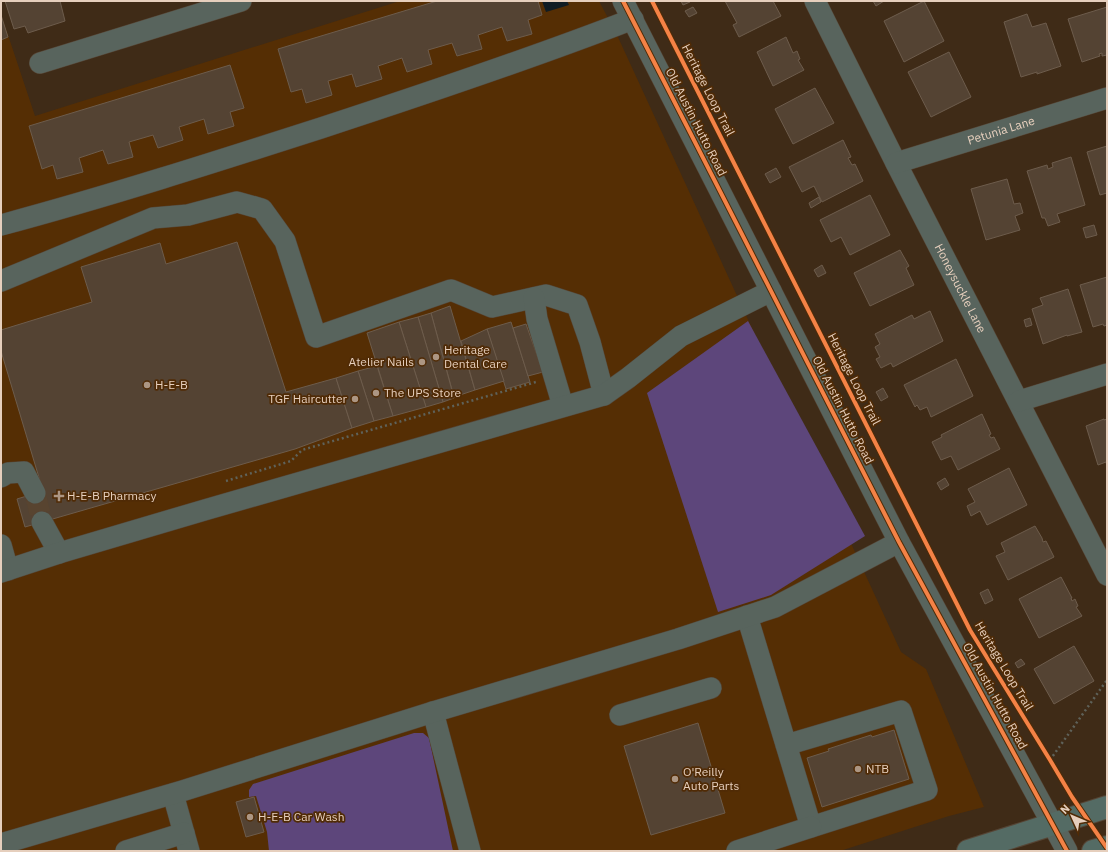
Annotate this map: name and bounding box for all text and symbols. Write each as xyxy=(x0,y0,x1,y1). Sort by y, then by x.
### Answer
street label: Heritage Loop Trail xyxy=(679,41,738,138)
street label: Old Austin Hutto Road xyxy=(663,65,730,178)
street label: Petunia Lane xyxy=(965,113,1037,148)
street label: Honeysuckle Lane xyxy=(932,241,990,336)
street label: Heritage Loop Trail xyxy=(825,330,884,427)
place label: Heritage Dental Care xyxy=(444,342,507,371)
marker: Heritage Dental Care xyxy=(431,352,441,362)
street label: Old Austin Hutto Road xyxy=(810,353,877,466)
place label: Atelier Nails xyxy=(349,354,414,369)
marker: Atelier Nails xyxy=(417,357,427,367)
place label: H-E-B xyxy=(155,377,188,392)
marker: H-E-B xyxy=(142,380,152,390)
place label: The UPS Store xyxy=(384,385,462,400)
marker: The UPS Store xyxy=(371,388,381,398)
place label: TGF Haircutter xyxy=(268,391,348,406)
marker: TGF Haircutter xyxy=(350,394,360,404)
place label: H-E-B Pharmacy xyxy=(67,488,157,503)
marker: H-E-B Pharmacy xyxy=(54,491,64,501)
street label: Heritage Loop Trail xyxy=(972,618,1037,713)
street label: Old Austin Hutto Road xyxy=(960,640,1031,752)
place label: NTB xyxy=(866,761,889,776)
place label: O'Reilly Auto Parts xyxy=(683,764,739,793)
marker: NTB xyxy=(853,764,863,774)
marker: O'Reilly Auto Parts xyxy=(670,774,680,784)
north arrow xyxy=(1052,796,1092,836)
text: N xyxy=(1057,801,1073,817)
place label: H-E-B Car Wash xyxy=(258,809,344,824)
marker: H-E-B Car Wash xyxy=(245,812,255,822)

